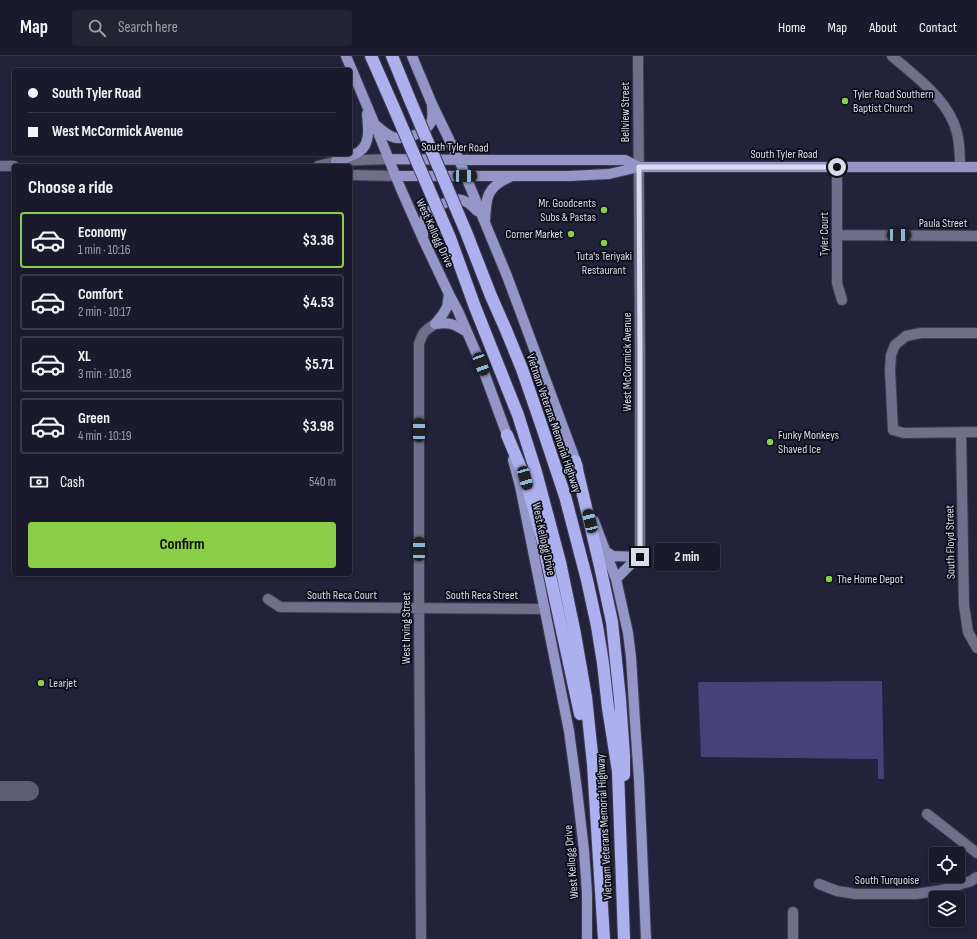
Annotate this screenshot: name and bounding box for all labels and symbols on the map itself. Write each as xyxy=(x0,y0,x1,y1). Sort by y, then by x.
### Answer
street label: Bellview Street xyxy=(618,82,633,142)
place label: Tyler Road Southern Baptist Church xyxy=(853,87,934,116)
marker: Tyler Road Southern Baptist Church xyxy=(840,96,850,106)
street label: South Tyler Road xyxy=(421,139,489,156)
street label: South Tyler Road xyxy=(750,147,818,162)
route start xyxy=(828,158,846,176)
car xyxy=(453,170,477,182)
street label: West Kellogg Drive xyxy=(412,196,457,270)
place label: Mr. Goodcents Subs & Pastas xyxy=(538,196,596,225)
marker: Mr. Goodcents Subs & Pastas xyxy=(599,205,609,215)
street label: Tyler Court xyxy=(817,211,832,256)
street label: Paula Street xyxy=(919,216,968,231)
place label: Corner Market xyxy=(506,227,563,242)
marker: Corner Market xyxy=(566,229,576,239)
car xyxy=(887,229,911,241)
marker: Tuta's Teriyaki Restaurant xyxy=(599,238,609,248)
place label: Tuta's Teriyaki Restaurant xyxy=(576,249,632,278)
street label: West McCormick Avenue xyxy=(620,312,635,411)
car xyxy=(471,351,491,377)
street label: Vietnam Veterans Memorial Highway xyxy=(523,352,584,495)
car xyxy=(413,418,425,442)
place label: Funky Monkeys Shaved Ice xyxy=(778,428,839,457)
marker: Funky Monkeys Shaved Ice xyxy=(765,437,775,447)
car xyxy=(516,465,534,491)
street label: West Kellogg Drive xyxy=(528,501,559,577)
street label: South Floyd Street xyxy=(942,504,959,579)
car xyxy=(581,508,599,534)
car xyxy=(413,537,425,561)
callout: 2 min xyxy=(654,543,720,571)
route end xyxy=(631,548,649,566)
place label: The Home Depot xyxy=(837,572,904,587)
marker: The Home Depot xyxy=(824,574,834,584)
street label: South Reca Court xyxy=(307,588,377,603)
street label: South Reca Street xyxy=(446,588,519,603)
street label: West Irving Street xyxy=(399,592,414,664)
place label: Learjet xyxy=(49,676,77,691)
marker: Learjet xyxy=(36,678,46,688)
street label: Vietnam Veterans Memorial Highway xyxy=(593,753,616,900)
street label: West Kellogg Drive xyxy=(561,824,582,900)
street label: South Turquoise xyxy=(855,873,919,888)

